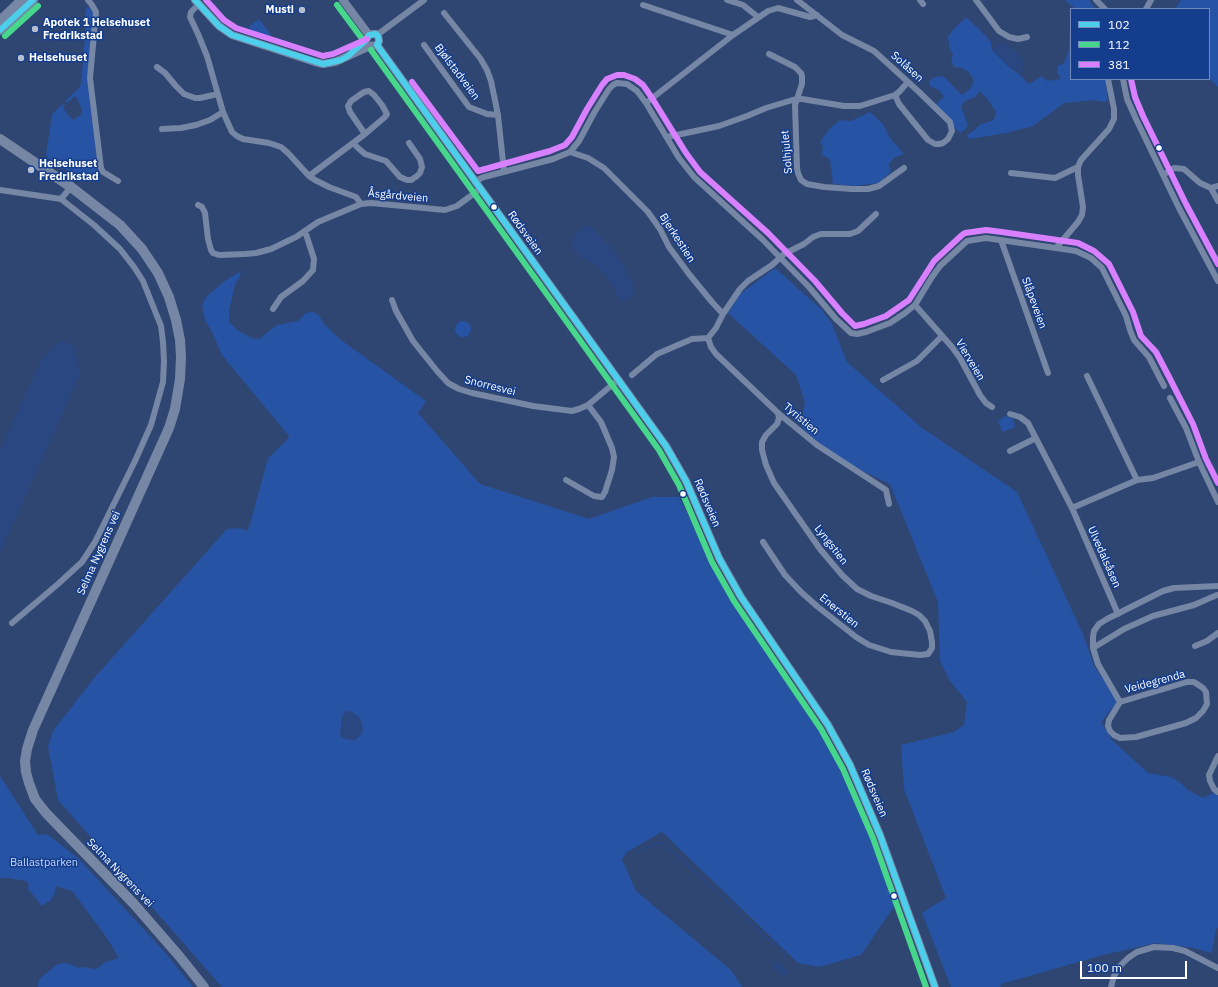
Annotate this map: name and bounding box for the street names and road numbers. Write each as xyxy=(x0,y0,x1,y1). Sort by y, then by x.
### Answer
street label: Bjølstadveien xyxy=(432,41,482,103)
street label: Solåsen xyxy=(888,49,926,85)
street label: Solhjulet xyxy=(779,130,795,174)
street label: Åsgårdveien xyxy=(367,187,429,205)
street label: Rødsveien xyxy=(505,208,545,258)
street label: Bjerkestien xyxy=(656,211,698,265)
street label: Slåpeveien xyxy=(1019,275,1049,331)
street label: Vierveien xyxy=(952,337,988,383)
street label: Snorresvei xyxy=(463,373,517,399)
street label: Tyristien xyxy=(781,400,821,438)
street label: Rødsveien xyxy=(691,477,723,529)
street label: Selma Nygrens vei xyxy=(75,509,123,597)
street label: Lyngstien xyxy=(811,522,851,568)
street label: Ulvedalsåsen xyxy=(1085,524,1123,590)
street label: Enerstien xyxy=(817,591,861,631)
street label: Veidegrenda xyxy=(1123,668,1187,696)
street label: Rødsveien xyxy=(858,767,890,819)
street label: Selma Nygrens vei xyxy=(84,836,156,910)

